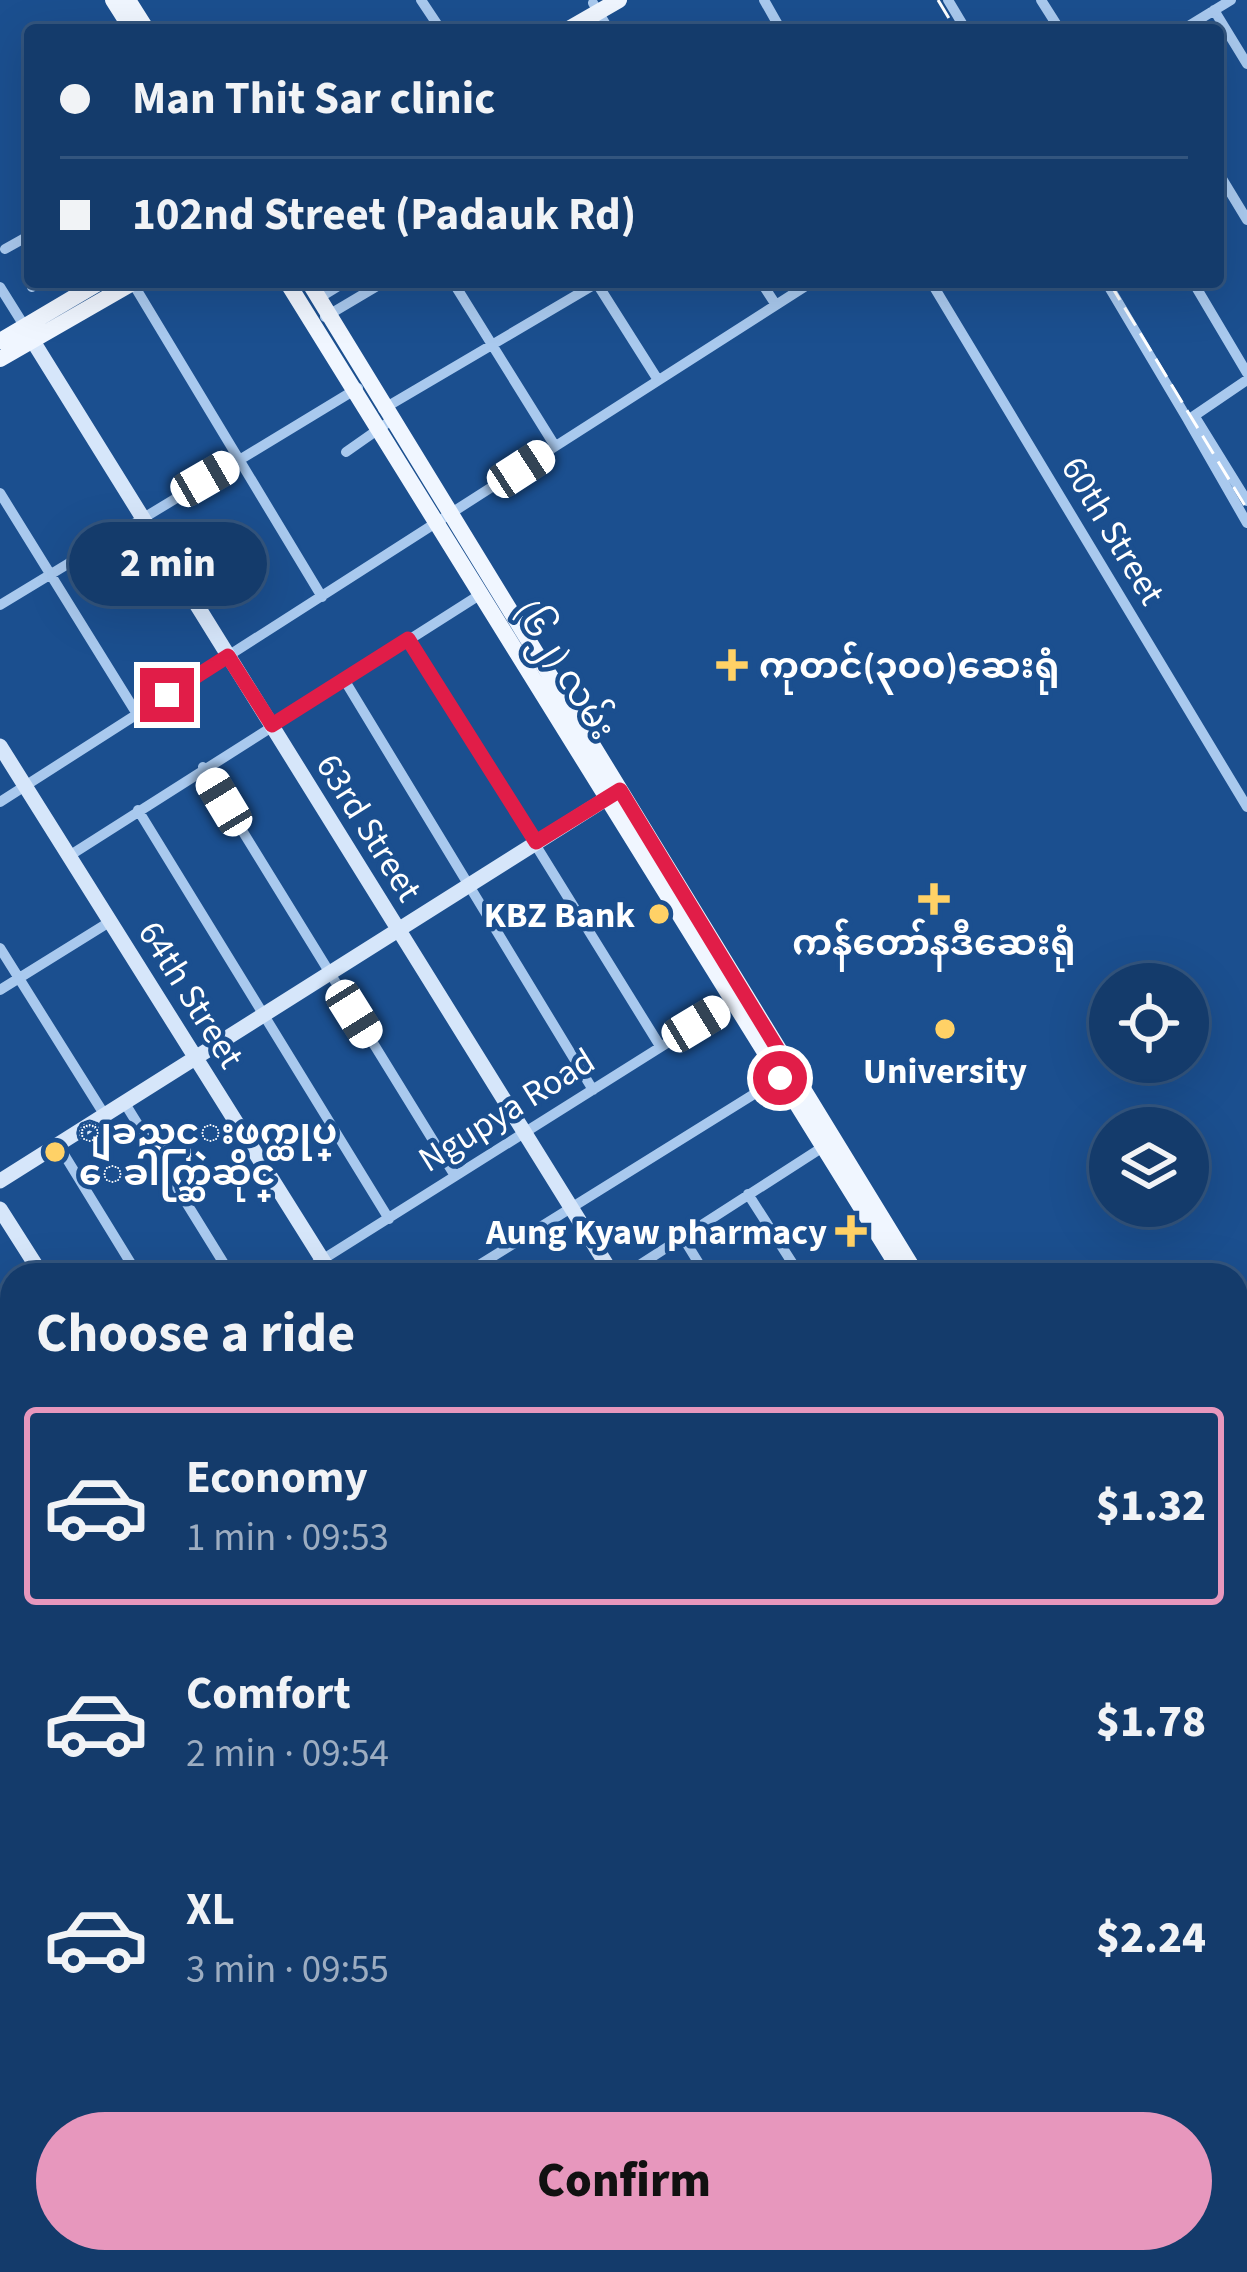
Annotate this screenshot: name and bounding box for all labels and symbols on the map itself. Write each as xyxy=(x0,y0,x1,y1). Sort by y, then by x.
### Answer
car xyxy=(481,434,561,504)
car xyxy=(165,445,245,513)
street label: 60th Street xyxy=(1048,447,1177,615)
callout: 2 min xyxy=(68,521,266,605)
street label: (၆၂) လမ်း xyxy=(499,590,628,751)
place label: ကုတင်(၃၀၀)ဆေးရုံ xyxy=(759,641,1060,695)
marker: ကုတင်(၃၀၀)ဆေးရုံ xyxy=(716,649,748,681)
route end xyxy=(140,668,194,722)
street label: 63rd Street xyxy=(303,744,434,911)
car xyxy=(190,762,258,842)
marker: ကန်တော်နဒီဆေးရုံ xyxy=(918,883,950,915)
place label: KBZ Bank xyxy=(484,890,635,941)
marker: KBZ Bank xyxy=(646,901,672,927)
street label: 64th Street xyxy=(125,911,256,1078)
place label: ကန်တော်နဒီဆေးရုံ xyxy=(792,918,1076,972)
car xyxy=(320,974,388,1054)
car xyxy=(656,990,736,1058)
marker: University xyxy=(932,1016,958,1042)
street label: Ngupya Road xyxy=(409,1036,605,1185)
place label: University xyxy=(863,1046,1027,1097)
route start xyxy=(753,1051,807,1105)
place label: ျခည္လင္းဖက္ထုပ္ ေခါက္ဆြဲဆိုင္ xyxy=(79,1107,337,1202)
marker: ျခည္လင္းဖက္ထုပ္ ေခါက္ဆြဲဆိုင္ xyxy=(42,1139,68,1165)
place label: Aung Kyaw pharmacy xyxy=(485,1207,827,1258)
marker: Aung Kyaw pharmacy xyxy=(838,1218,864,1244)

